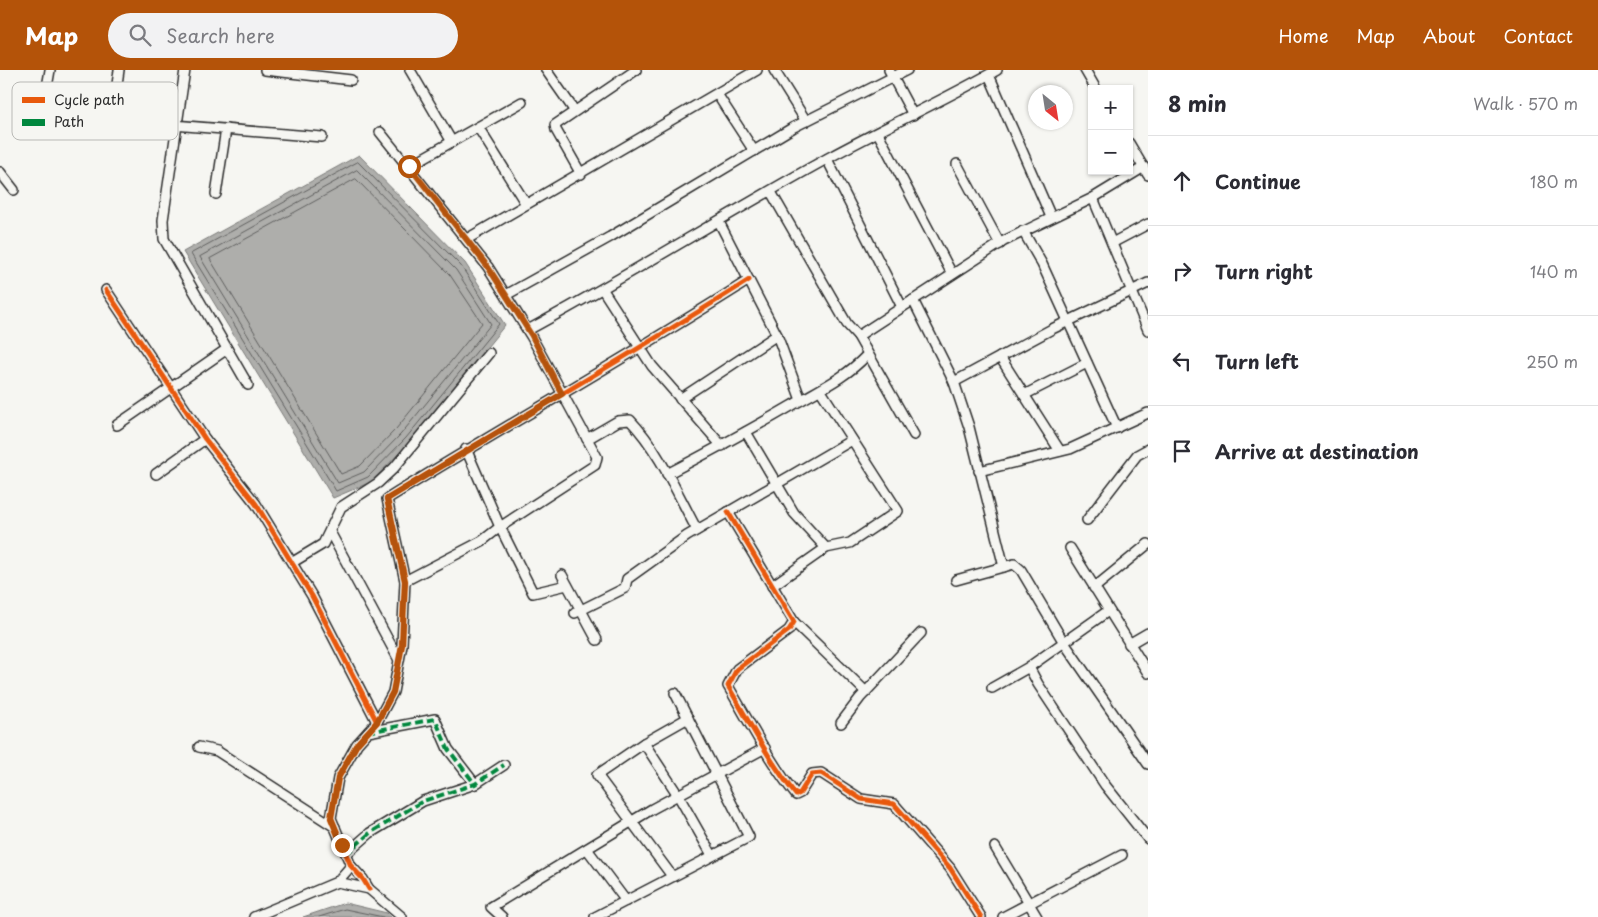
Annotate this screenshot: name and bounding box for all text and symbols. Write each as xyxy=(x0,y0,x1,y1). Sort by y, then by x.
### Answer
search box xyxy=(108,13,458,58)
text: Map xyxy=(25,17,78,53)
icon: search xyxy=(126,21,154,49)
text: Search here xyxy=(166,21,275,49)
text: Home xyxy=(1278,22,1328,49)
text: Map xyxy=(1356,22,1395,49)
text: About xyxy=(1423,22,1475,49)
text: Contact xyxy=(1503,22,1573,49)
legend xyxy=(12,82,178,140)
north arrow xyxy=(1028,85,1073,130)
map controls xyxy=(1088,85,1133,175)
button: + xyxy=(1088,85,1133,130)
text: 8 min xyxy=(1168,87,1227,119)
text: Cycle path xyxy=(54,89,125,110)
text: Walk · 570 m xyxy=(1473,91,1578,115)
text: Path xyxy=(54,111,84,132)
button: − xyxy=(1088,130,1133,175)
route start xyxy=(398,155,421,178)
icon: ahead xyxy=(1168,167,1196,195)
text: Continue xyxy=(1215,167,1301,195)
text: 180 m xyxy=(1530,169,1578,193)
icon: right xyxy=(1168,257,1196,285)
text: Turn right xyxy=(1215,257,1313,285)
text: 140 m xyxy=(1530,259,1578,283)
icon: left xyxy=(1168,347,1196,375)
text: Turn left xyxy=(1215,347,1299,375)
text: 250 m xyxy=(1527,349,1578,373)
icon: arrive xyxy=(1168,437,1196,465)
text: Arrive at destination xyxy=(1215,437,1419,465)
route end xyxy=(331,834,354,857)

